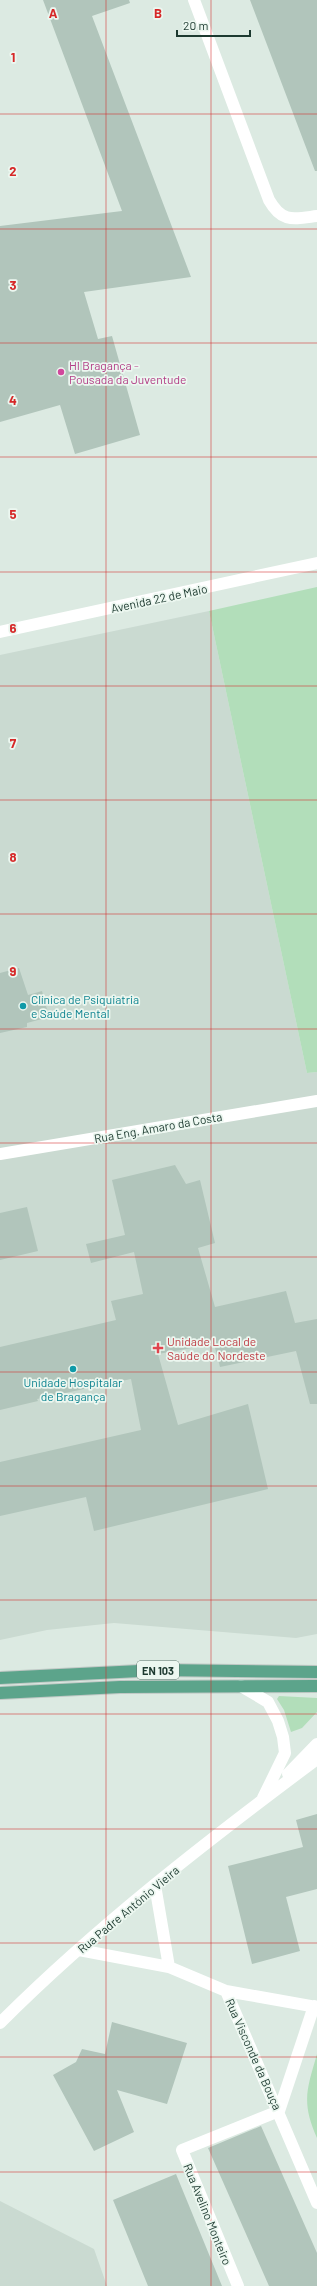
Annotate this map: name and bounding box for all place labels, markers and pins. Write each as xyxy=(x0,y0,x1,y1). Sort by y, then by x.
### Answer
place label: HI Bragança - Pousada da Juventude xyxy=(69,358,186,386)
marker: HI Bragança - Pousada da Juventude xyxy=(56,367,66,377)
place label: Clínica de Psiquiatria e Saúde Mental xyxy=(31,992,139,1020)
marker: Clínica de Psiquiatria e Saúde Mental xyxy=(18,1001,28,1011)
place label: Unidade Local de Saúde do Nordeste xyxy=(167,1334,266,1362)
marker: Unidade Local de Saúde do Nordeste xyxy=(152,1342,164,1354)
marker: Unidade Hospitalar de Bragança xyxy=(68,1364,78,1374)
place label: Unidade Hospitalar de Bragança xyxy=(24,1375,123,1403)

